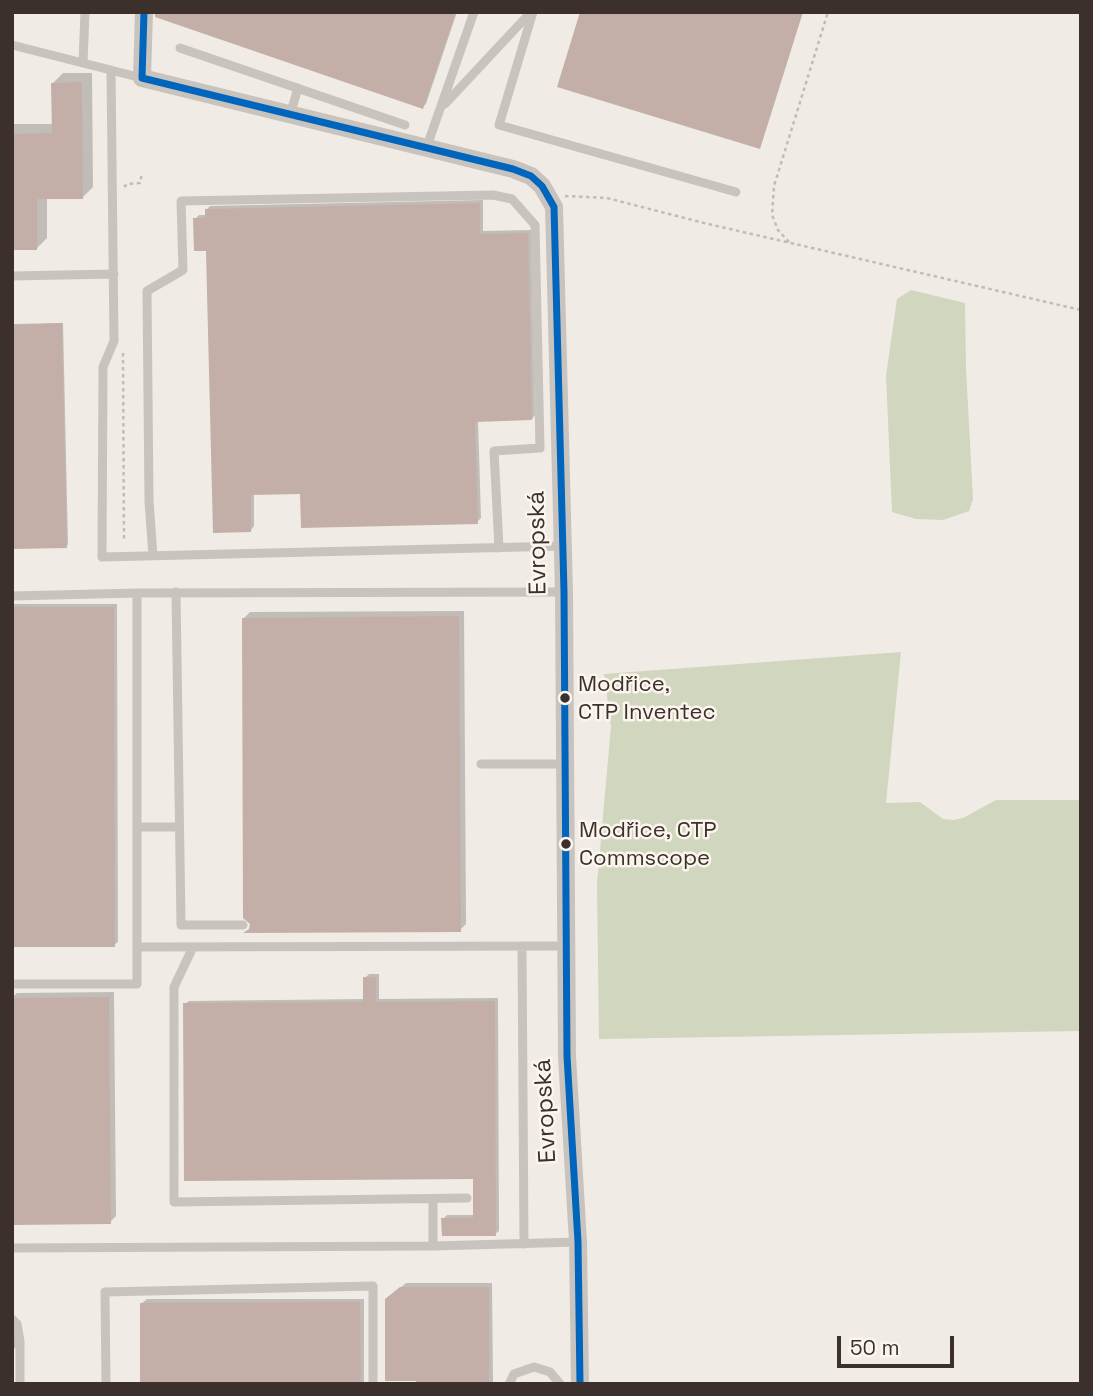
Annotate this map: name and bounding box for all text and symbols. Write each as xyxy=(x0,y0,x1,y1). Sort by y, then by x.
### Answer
street label: Evropská xyxy=(523,491,553,595)
place label: Modřice, CTP Inventec xyxy=(578,672,716,724)
marker: Modřice, CTP Inventec xyxy=(558,691,572,705)
place label: Modřice, CTP Commscope xyxy=(579,818,717,870)
marker: Modřice, CTP Commscope xyxy=(559,837,573,851)
street label: Evropská xyxy=(529,1058,563,1164)
scale bar xyxy=(841,1322,958,1366)
text: 50 m xyxy=(850,1334,900,1361)

